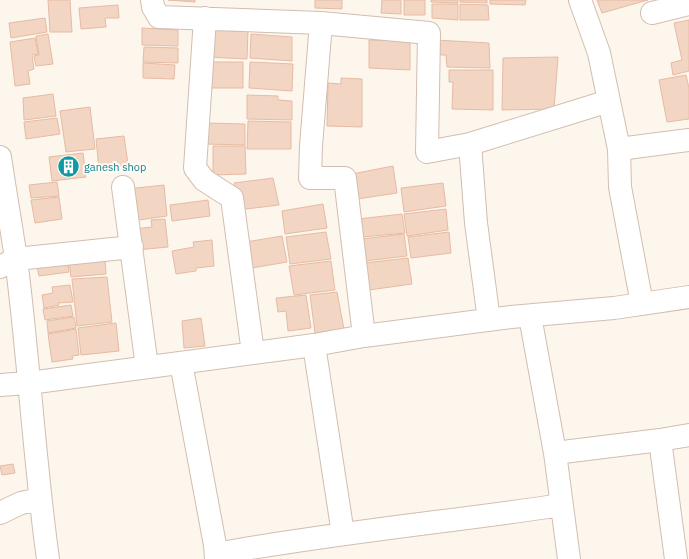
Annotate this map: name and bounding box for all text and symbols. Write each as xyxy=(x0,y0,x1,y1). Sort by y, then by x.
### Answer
building icon: ganesh shop xyxy=(55,154,81,180)
place label: ganesh shop xyxy=(84,160,146,174)

